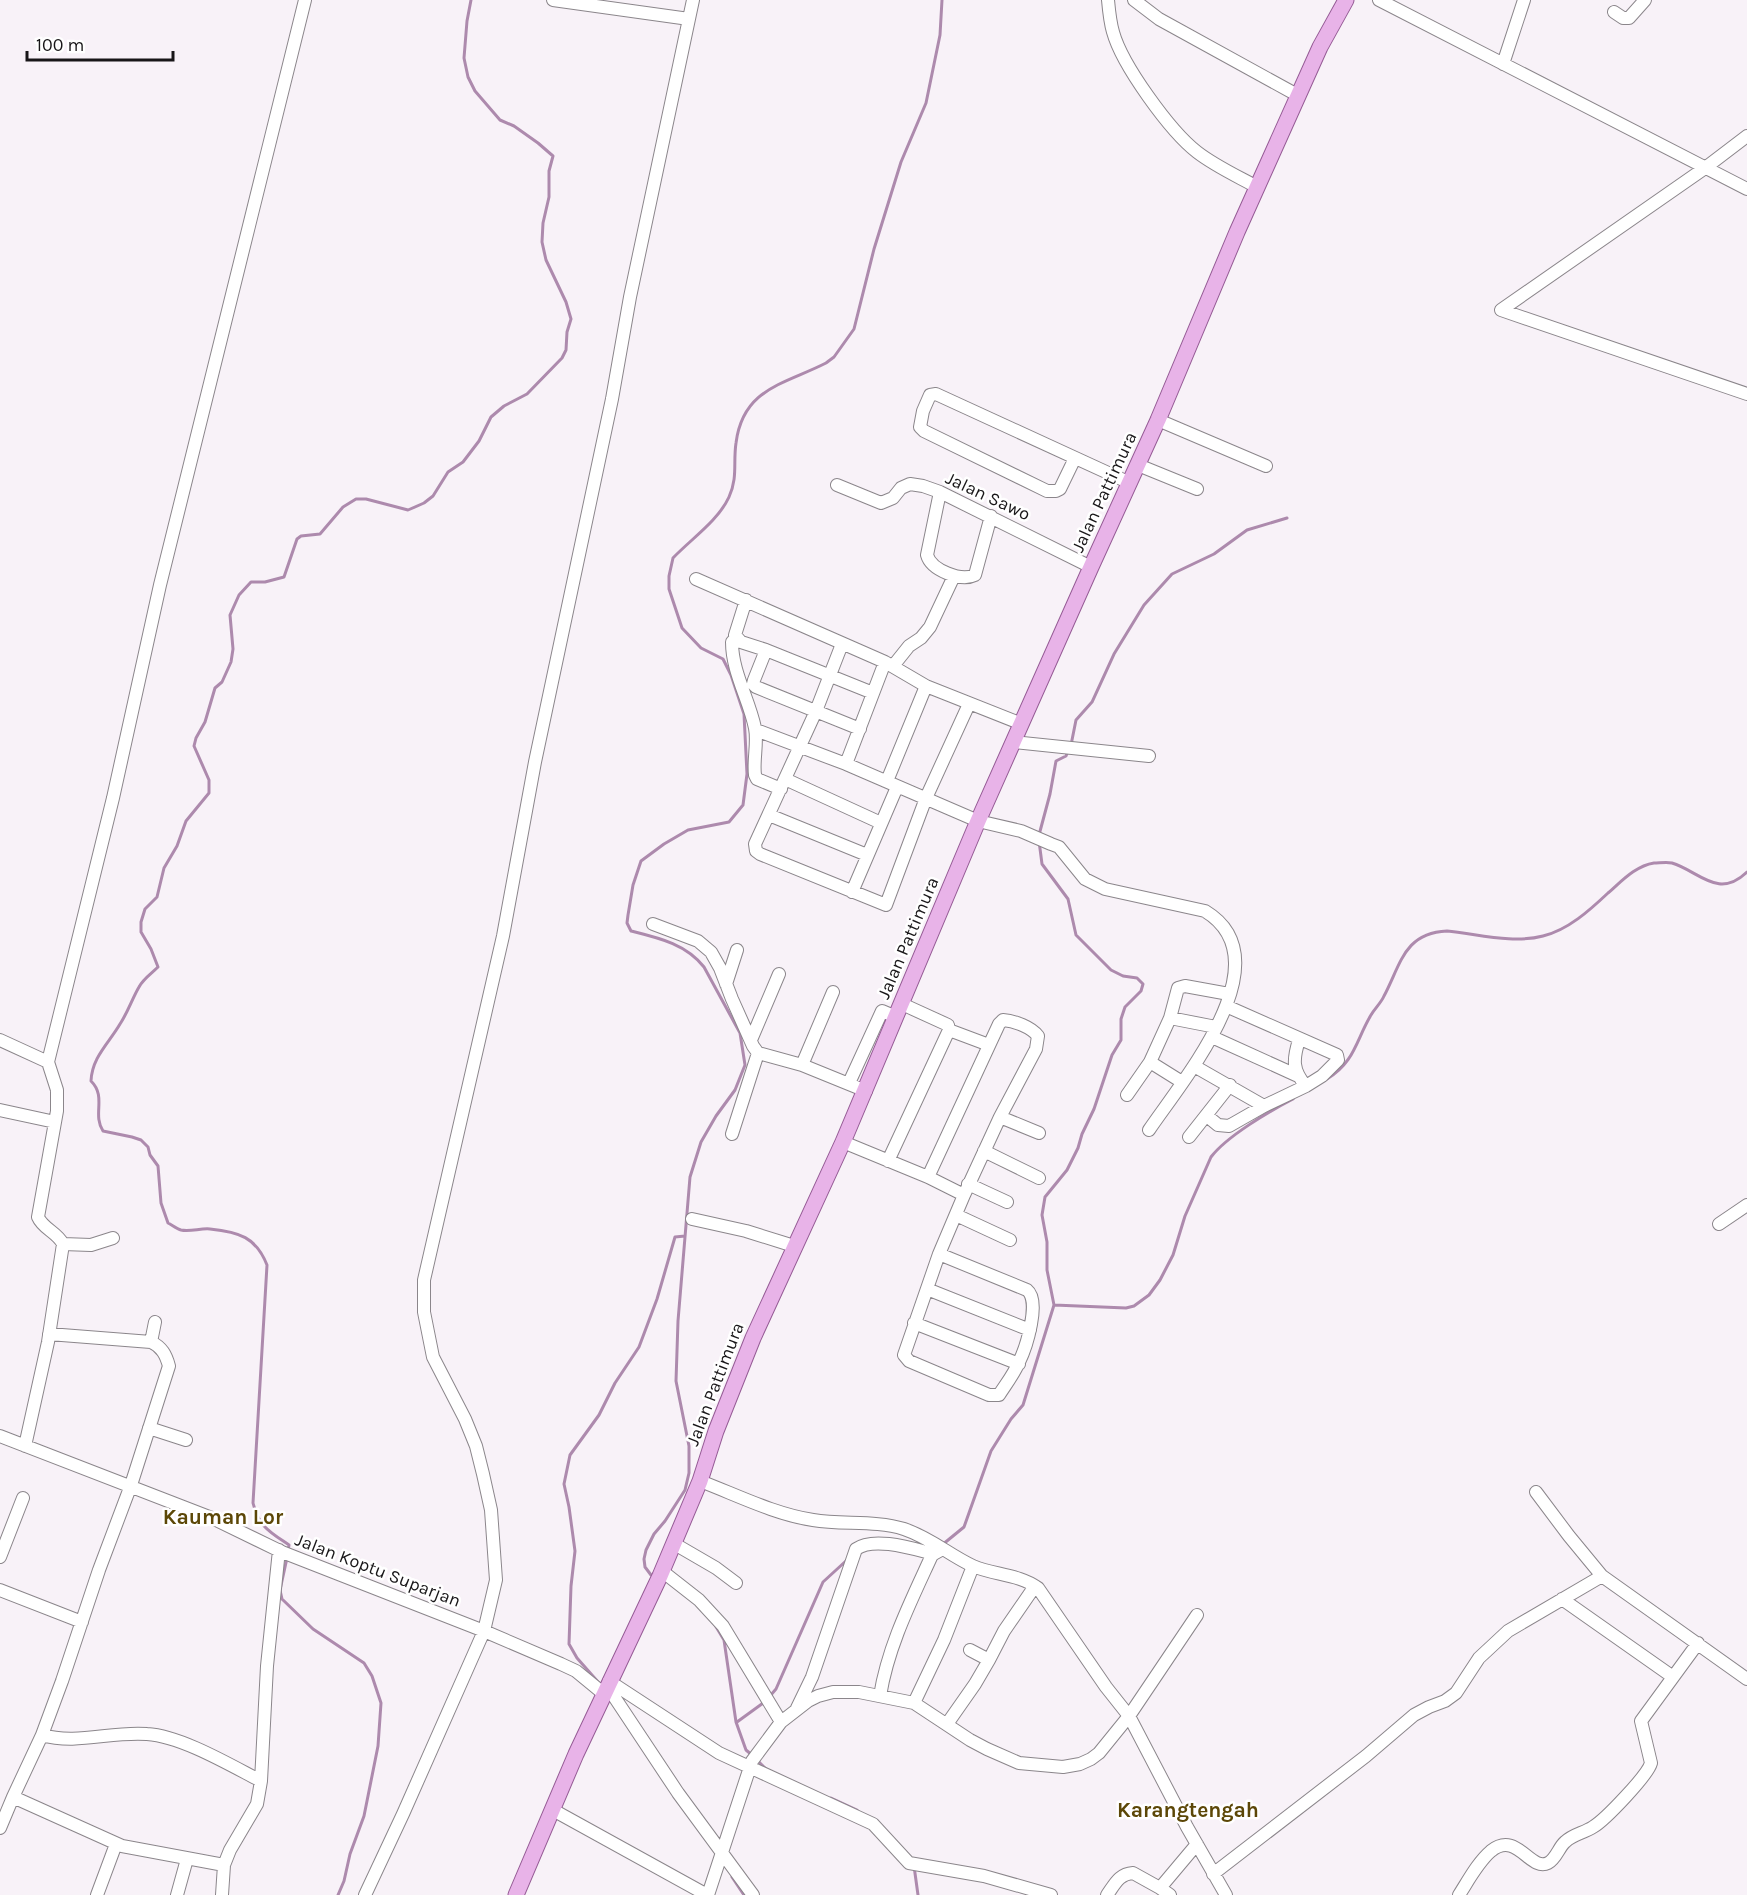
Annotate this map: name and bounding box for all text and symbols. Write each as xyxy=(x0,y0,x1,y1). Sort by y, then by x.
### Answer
scale bar xyxy=(27,24,172,62)
text: 100 m xyxy=(36,34,84,56)
street label: Jalan Pattimura xyxy=(1067,428,1141,556)
street label: Jalan Sawo xyxy=(942,467,1034,525)
street label: Jalan Pattimura xyxy=(872,874,944,1002)
street label: Jalan Pattimura xyxy=(681,1319,749,1449)
district label: Kauman Lor xyxy=(163,1505,284,1529)
street label: Jalan Koptu Suparjan xyxy=(292,1528,464,1612)
district label: Karangtengah xyxy=(1117,1798,1259,1822)

